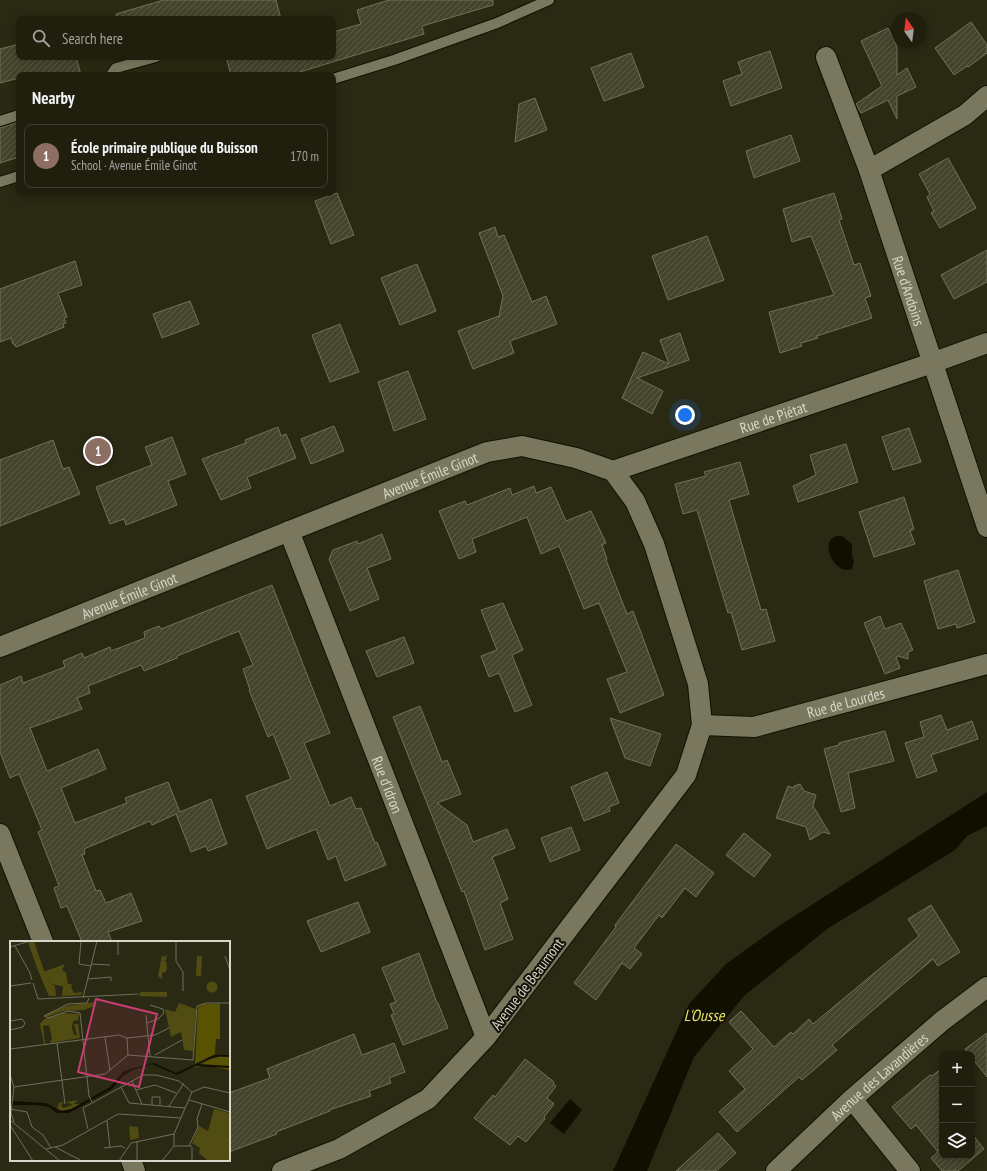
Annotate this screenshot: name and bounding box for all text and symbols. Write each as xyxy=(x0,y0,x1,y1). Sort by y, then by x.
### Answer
north arrow xyxy=(891,12,927,48)
search box xyxy=(16,16,336,60)
icon: search xyxy=(30,27,52,49)
text: Search here xyxy=(62,29,123,48)
text: Nearby xyxy=(32,87,75,109)
text: École primaire publique du Buisson xyxy=(71,138,258,157)
text: 1 xyxy=(43,148,49,165)
text: 170 m xyxy=(290,148,319,165)
text: School · Avenue Émile Ginot xyxy=(71,157,197,174)
street label: Rue d'Andoins xyxy=(888,253,929,328)
street label: Rue de Piétat xyxy=(737,397,809,437)
your location xyxy=(675,405,695,425)
pin: 1 xyxy=(85,436,111,466)
street label: Avenue Émile Ginot xyxy=(379,447,480,503)
street label: Avenue Émile Ginot xyxy=(78,568,180,623)
street label: Rue de Lourdes xyxy=(805,683,887,722)
street label: Rue d'Idron xyxy=(368,753,407,816)
street label: Avenue de Beaumont xyxy=(486,934,568,1034)
inset map xyxy=(10,941,230,1161)
water label: L'Ousse xyxy=(684,1005,726,1025)
street label: Avenue des Lavandières xyxy=(826,1028,932,1124)
map controls xyxy=(939,1051,975,1159)
button: + xyxy=(939,1051,975,1087)
button: − xyxy=(939,1087,975,1123)
button: layers xyxy=(939,1123,975,1159)

